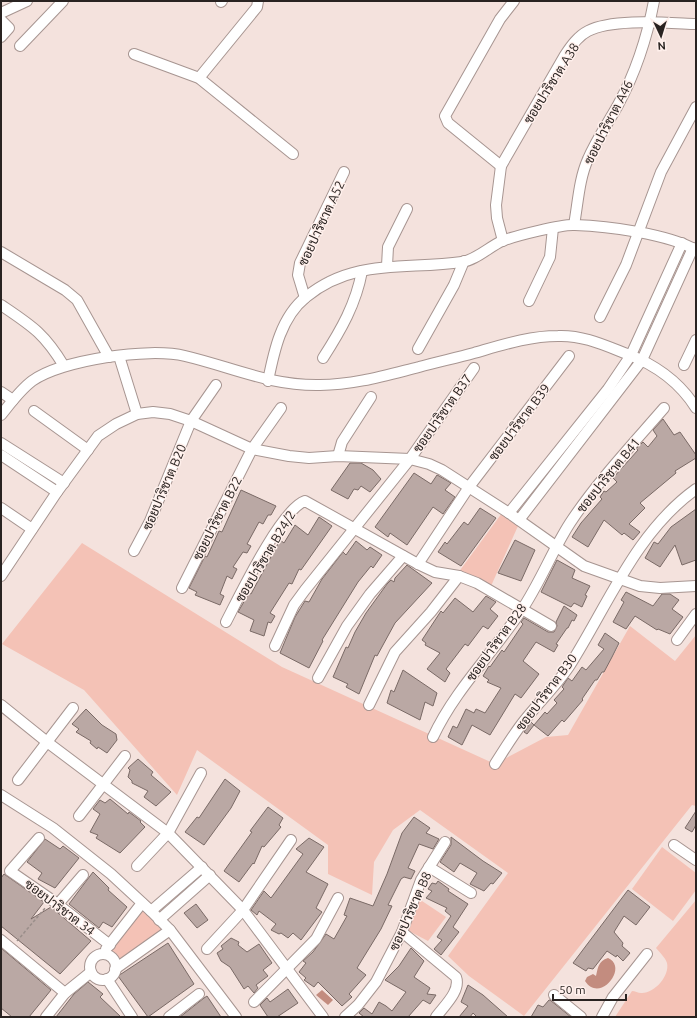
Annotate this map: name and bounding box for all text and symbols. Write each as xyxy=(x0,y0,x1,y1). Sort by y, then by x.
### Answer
north arrow xyxy=(641,16,681,56)
street label: ซอยปาริชาต A38 xyxy=(520,40,581,126)
text: N xyxy=(657,40,666,52)
street label: ซอยปาริชาต A46 xyxy=(580,77,635,166)
street label: ซอยปาริชาต A52 xyxy=(294,178,347,268)
street label: ซอยปาริชาต B37 xyxy=(409,371,474,455)
street label: ซอยปาริชาต B39 xyxy=(485,380,552,463)
street label: ซอยปาริชาต B41 xyxy=(573,434,642,515)
street label: ซอยปาริชาต B20 xyxy=(139,441,188,532)
street label: ซอยปาริชาต B22 xyxy=(189,473,244,562)
street label: ซอยปาริชาต B24/2 xyxy=(231,507,298,604)
street label: ซอยปาริชาต B28 xyxy=(462,600,529,683)
street label: ซอยปาริชาต B30 xyxy=(512,650,579,733)
street label: ซอยปาริชาต B8 xyxy=(385,869,434,953)
street label: ซอยปาริชาต 34 xyxy=(22,875,98,938)
scale bar xyxy=(553,976,626,1002)
text: 50 m xyxy=(559,983,586,996)

